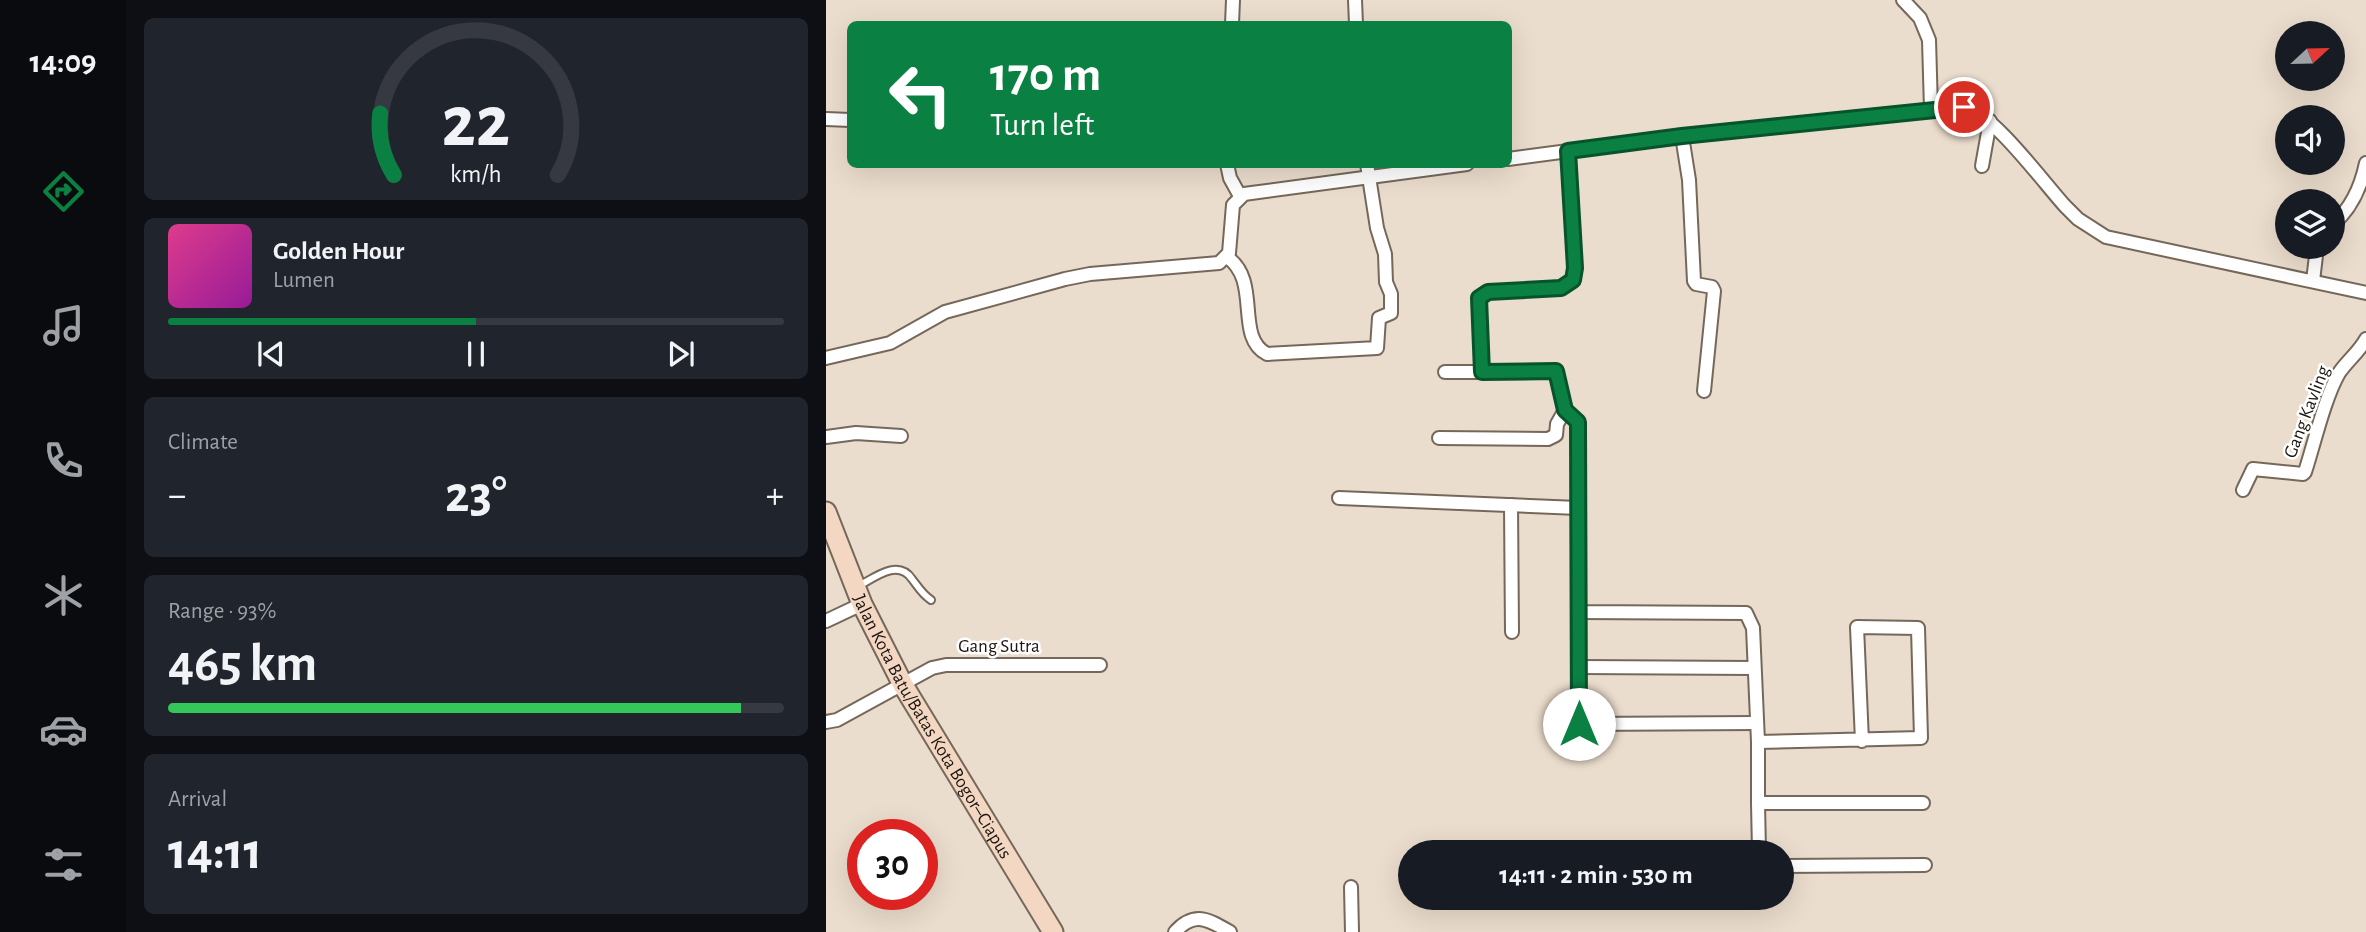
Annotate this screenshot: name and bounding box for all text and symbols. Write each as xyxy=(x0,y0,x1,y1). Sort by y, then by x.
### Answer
north arrow xyxy=(2275,21,2345,91)
map controls xyxy=(2275,21,2345,259)
text: 14:09 xyxy=(29,46,97,78)
icon: left xyxy=(875,49,966,140)
text: 170 m xyxy=(990,51,1101,100)
pin xyxy=(1934,77,1994,137)
text: 22 xyxy=(442,87,510,160)
icon: arrive xyxy=(1945,88,1983,126)
button: sound xyxy=(2275,105,2345,175)
text: Turn left xyxy=(990,109,1094,141)
text: km/h xyxy=(450,162,502,187)
icon: directions xyxy=(39,167,88,216)
button: layers xyxy=(2275,189,2345,259)
text: Golden Hour xyxy=(273,238,404,264)
text: Lumen xyxy=(273,269,335,292)
icon: music xyxy=(39,301,88,350)
icon: previous xyxy=(252,335,290,373)
icon: pause xyxy=(457,335,495,373)
icon: next xyxy=(662,335,700,373)
street label: Gang Kavling xyxy=(2281,363,2334,461)
text: Climate xyxy=(168,431,238,454)
icon: phone xyxy=(39,436,88,485)
text: 23° xyxy=(445,469,507,521)
text: − xyxy=(168,477,186,515)
text: + xyxy=(766,477,784,515)
icon: climate xyxy=(39,571,88,620)
street label: Jalan Kota Batu/Batas Kota Bogor–Ciapus xyxy=(850,592,1016,862)
text: Range · 93% xyxy=(168,600,276,623)
street label: Gang Sutra xyxy=(958,637,1040,656)
text: 465 km xyxy=(168,638,317,690)
position arrow xyxy=(1542,687,1616,761)
icon: car xyxy=(39,705,88,754)
text: Arrival xyxy=(168,788,227,811)
speed limit sign: 30 xyxy=(847,819,938,910)
text: 14:11 xyxy=(168,826,262,878)
icon: filters xyxy=(39,840,88,889)
text: 14:11 · 2 min · 530 m xyxy=(1499,862,1693,888)

